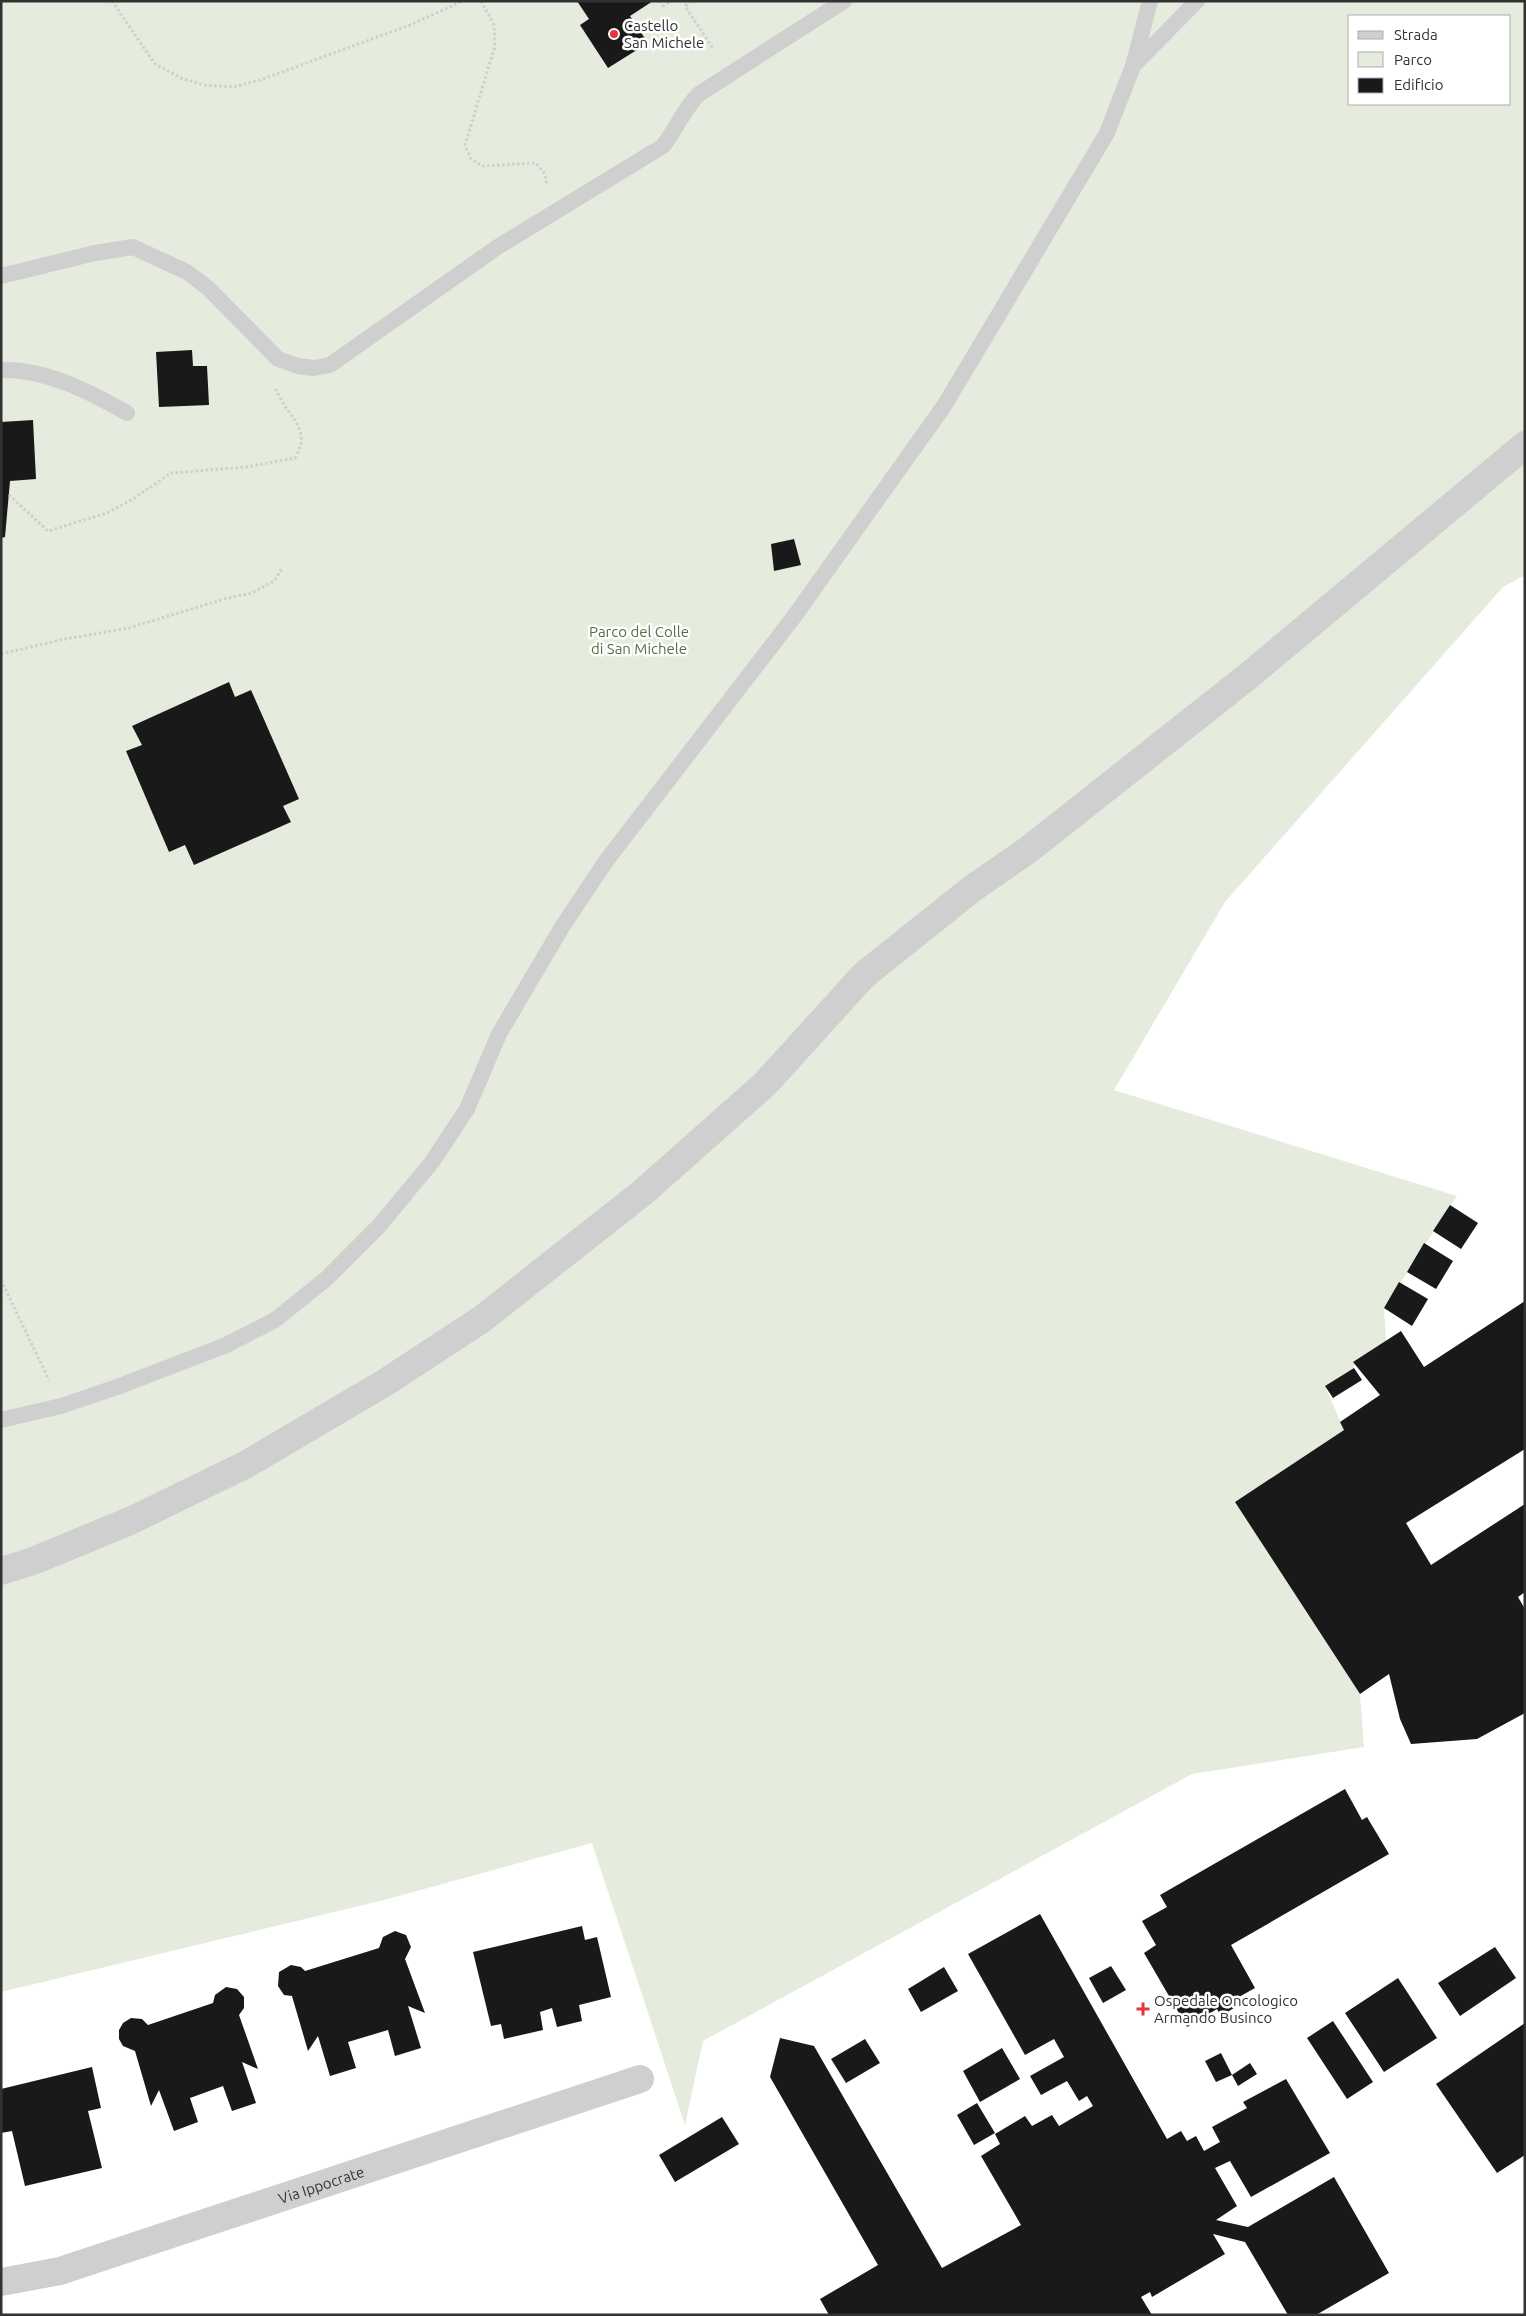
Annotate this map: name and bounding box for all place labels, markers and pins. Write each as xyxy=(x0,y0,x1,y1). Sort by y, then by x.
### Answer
place label: Castello San Michele xyxy=(624,17,704,51)
marker: Castello San Michele xyxy=(608,28,620,40)
place label: Ospedale Oncologico Armando Businco xyxy=(1154,1992,1298,2026)
marker: Ospedale Oncologico Armando Businco xyxy=(1136,2002,1150,2016)

